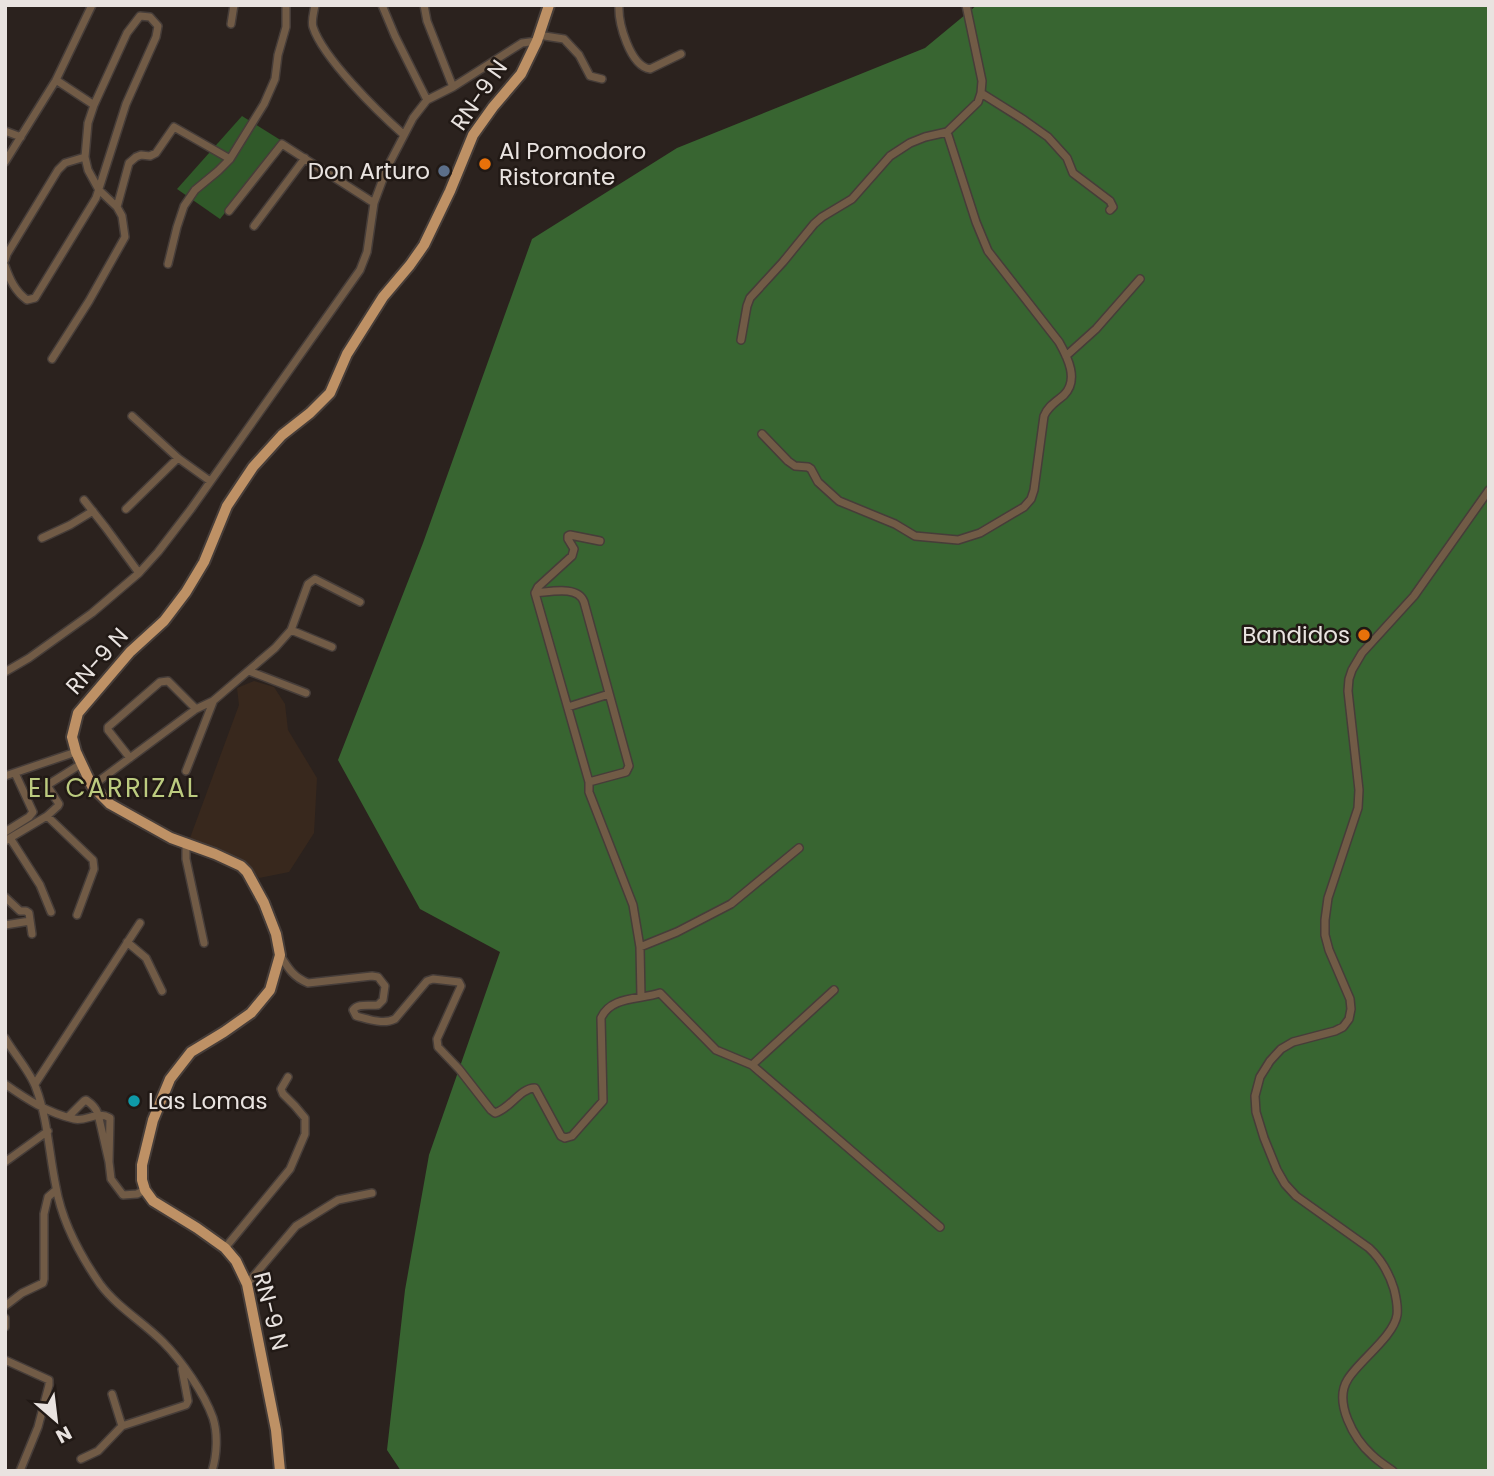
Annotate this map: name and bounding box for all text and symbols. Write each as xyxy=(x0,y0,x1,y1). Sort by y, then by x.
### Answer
street label: RN-9 N xyxy=(443,53,515,137)
place label: Al Pomodoro Ristorante xyxy=(499,135,646,193)
place label: Don Arturo xyxy=(308,155,430,187)
marker: Al Pomodoro Ristorante xyxy=(477,156,493,172)
marker: Don Arturo xyxy=(436,163,452,179)
place label: Bandidos xyxy=(1242,619,1350,651)
street label: RN-9 N xyxy=(58,621,136,701)
marker: Bandidos xyxy=(1356,627,1372,643)
district label: EL CARRIZAL xyxy=(28,770,200,806)
place label: Las Lomas xyxy=(148,1085,268,1117)
marker: Las Lomas xyxy=(126,1093,142,1109)
street label: RN-9 N xyxy=(246,1268,296,1354)
north arrow xyxy=(21,1385,91,1455)
text: N xyxy=(51,1419,76,1450)

